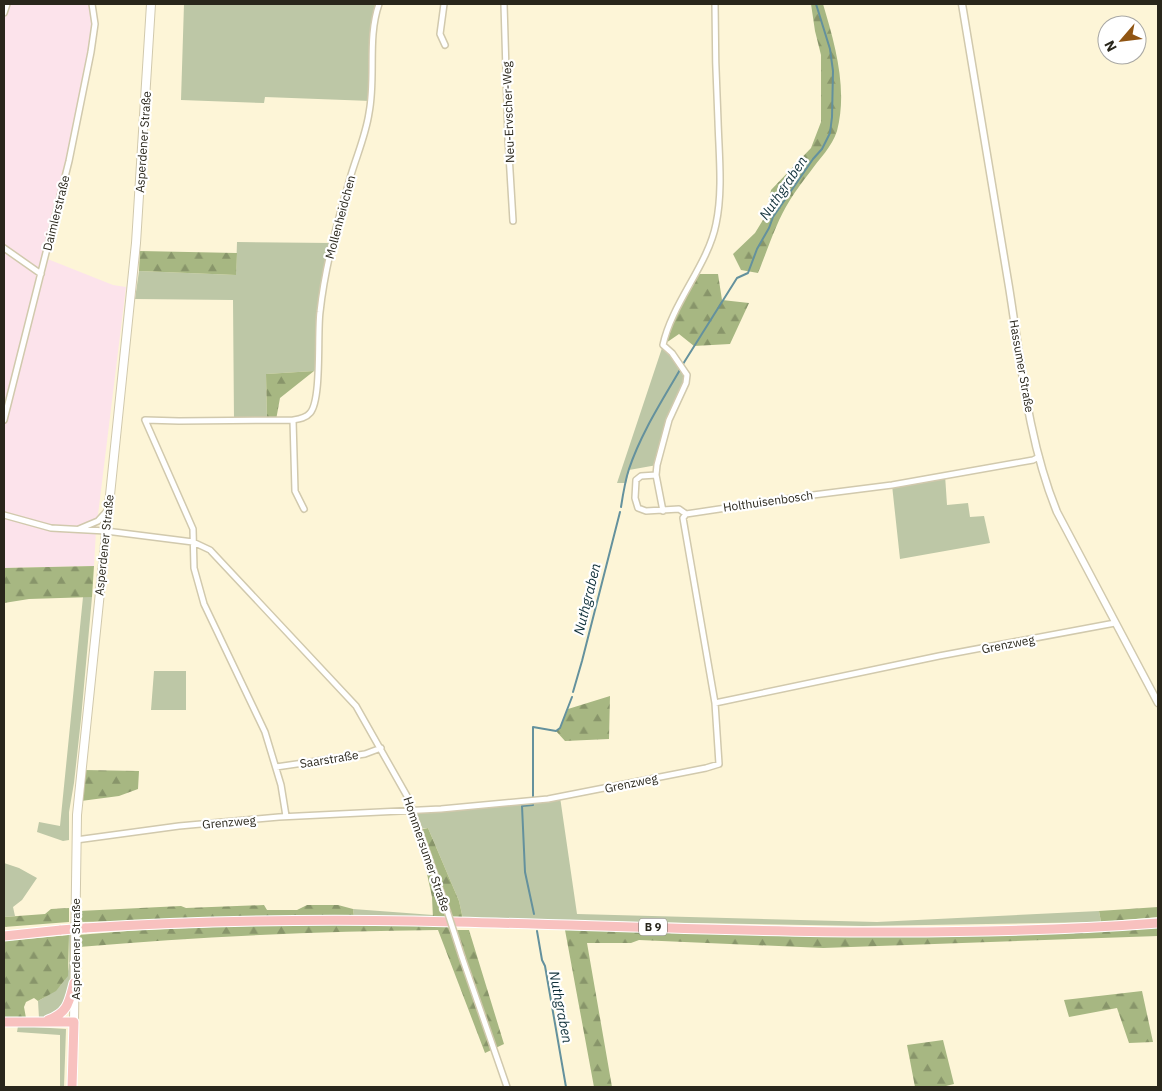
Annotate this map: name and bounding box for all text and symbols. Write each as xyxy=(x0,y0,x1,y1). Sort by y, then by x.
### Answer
north arrow xyxy=(1097,15,1147,65)
text: N xyxy=(1100,37,1121,55)
street label: Neu-Ervscher-Weg xyxy=(499,60,517,163)
street label: Asperdener Straße xyxy=(132,90,154,193)
water label: Nuthgraben xyxy=(755,153,811,223)
street label: Daimlerstraße xyxy=(39,173,73,252)
street label: Mollenheidchen xyxy=(322,174,358,260)
street label: Hassumer Straße xyxy=(1006,318,1038,414)
street label: Holthuisenbosch xyxy=(722,487,814,515)
street label: Asperdener Straße xyxy=(91,493,117,596)
water label: Nuthgraben xyxy=(569,561,605,637)
street label: Grenzweg xyxy=(980,631,1036,656)
street label: Saarstraße xyxy=(299,747,360,771)
street label: Grenzweg xyxy=(603,770,659,796)
street label: Hommersumer Straße xyxy=(400,795,454,914)
street label: Grenzweg xyxy=(202,812,257,832)
street label: Asperdener Straße xyxy=(68,898,83,1000)
road number: B 9 xyxy=(639,919,667,936)
water label: Nuthgraben xyxy=(545,969,577,1045)

